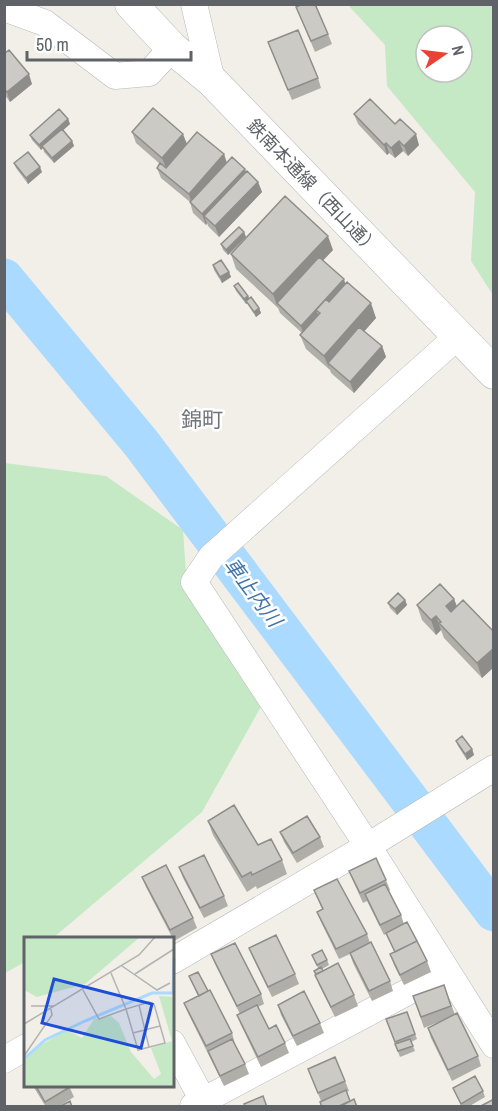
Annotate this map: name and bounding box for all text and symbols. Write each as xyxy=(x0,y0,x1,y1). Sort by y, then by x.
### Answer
scale bar xyxy=(27,24,190,62)
north arrow xyxy=(414,24,474,84)
text: 50 m xyxy=(36,32,69,57)
text: N xyxy=(447,43,470,58)
street label: 鉄南本通線（西山通） xyxy=(242,113,385,260)
district label: 錦町 xyxy=(181,405,223,434)
water label: 車止内川 xyxy=(219,552,289,633)
inset map xyxy=(24,937,174,1087)

